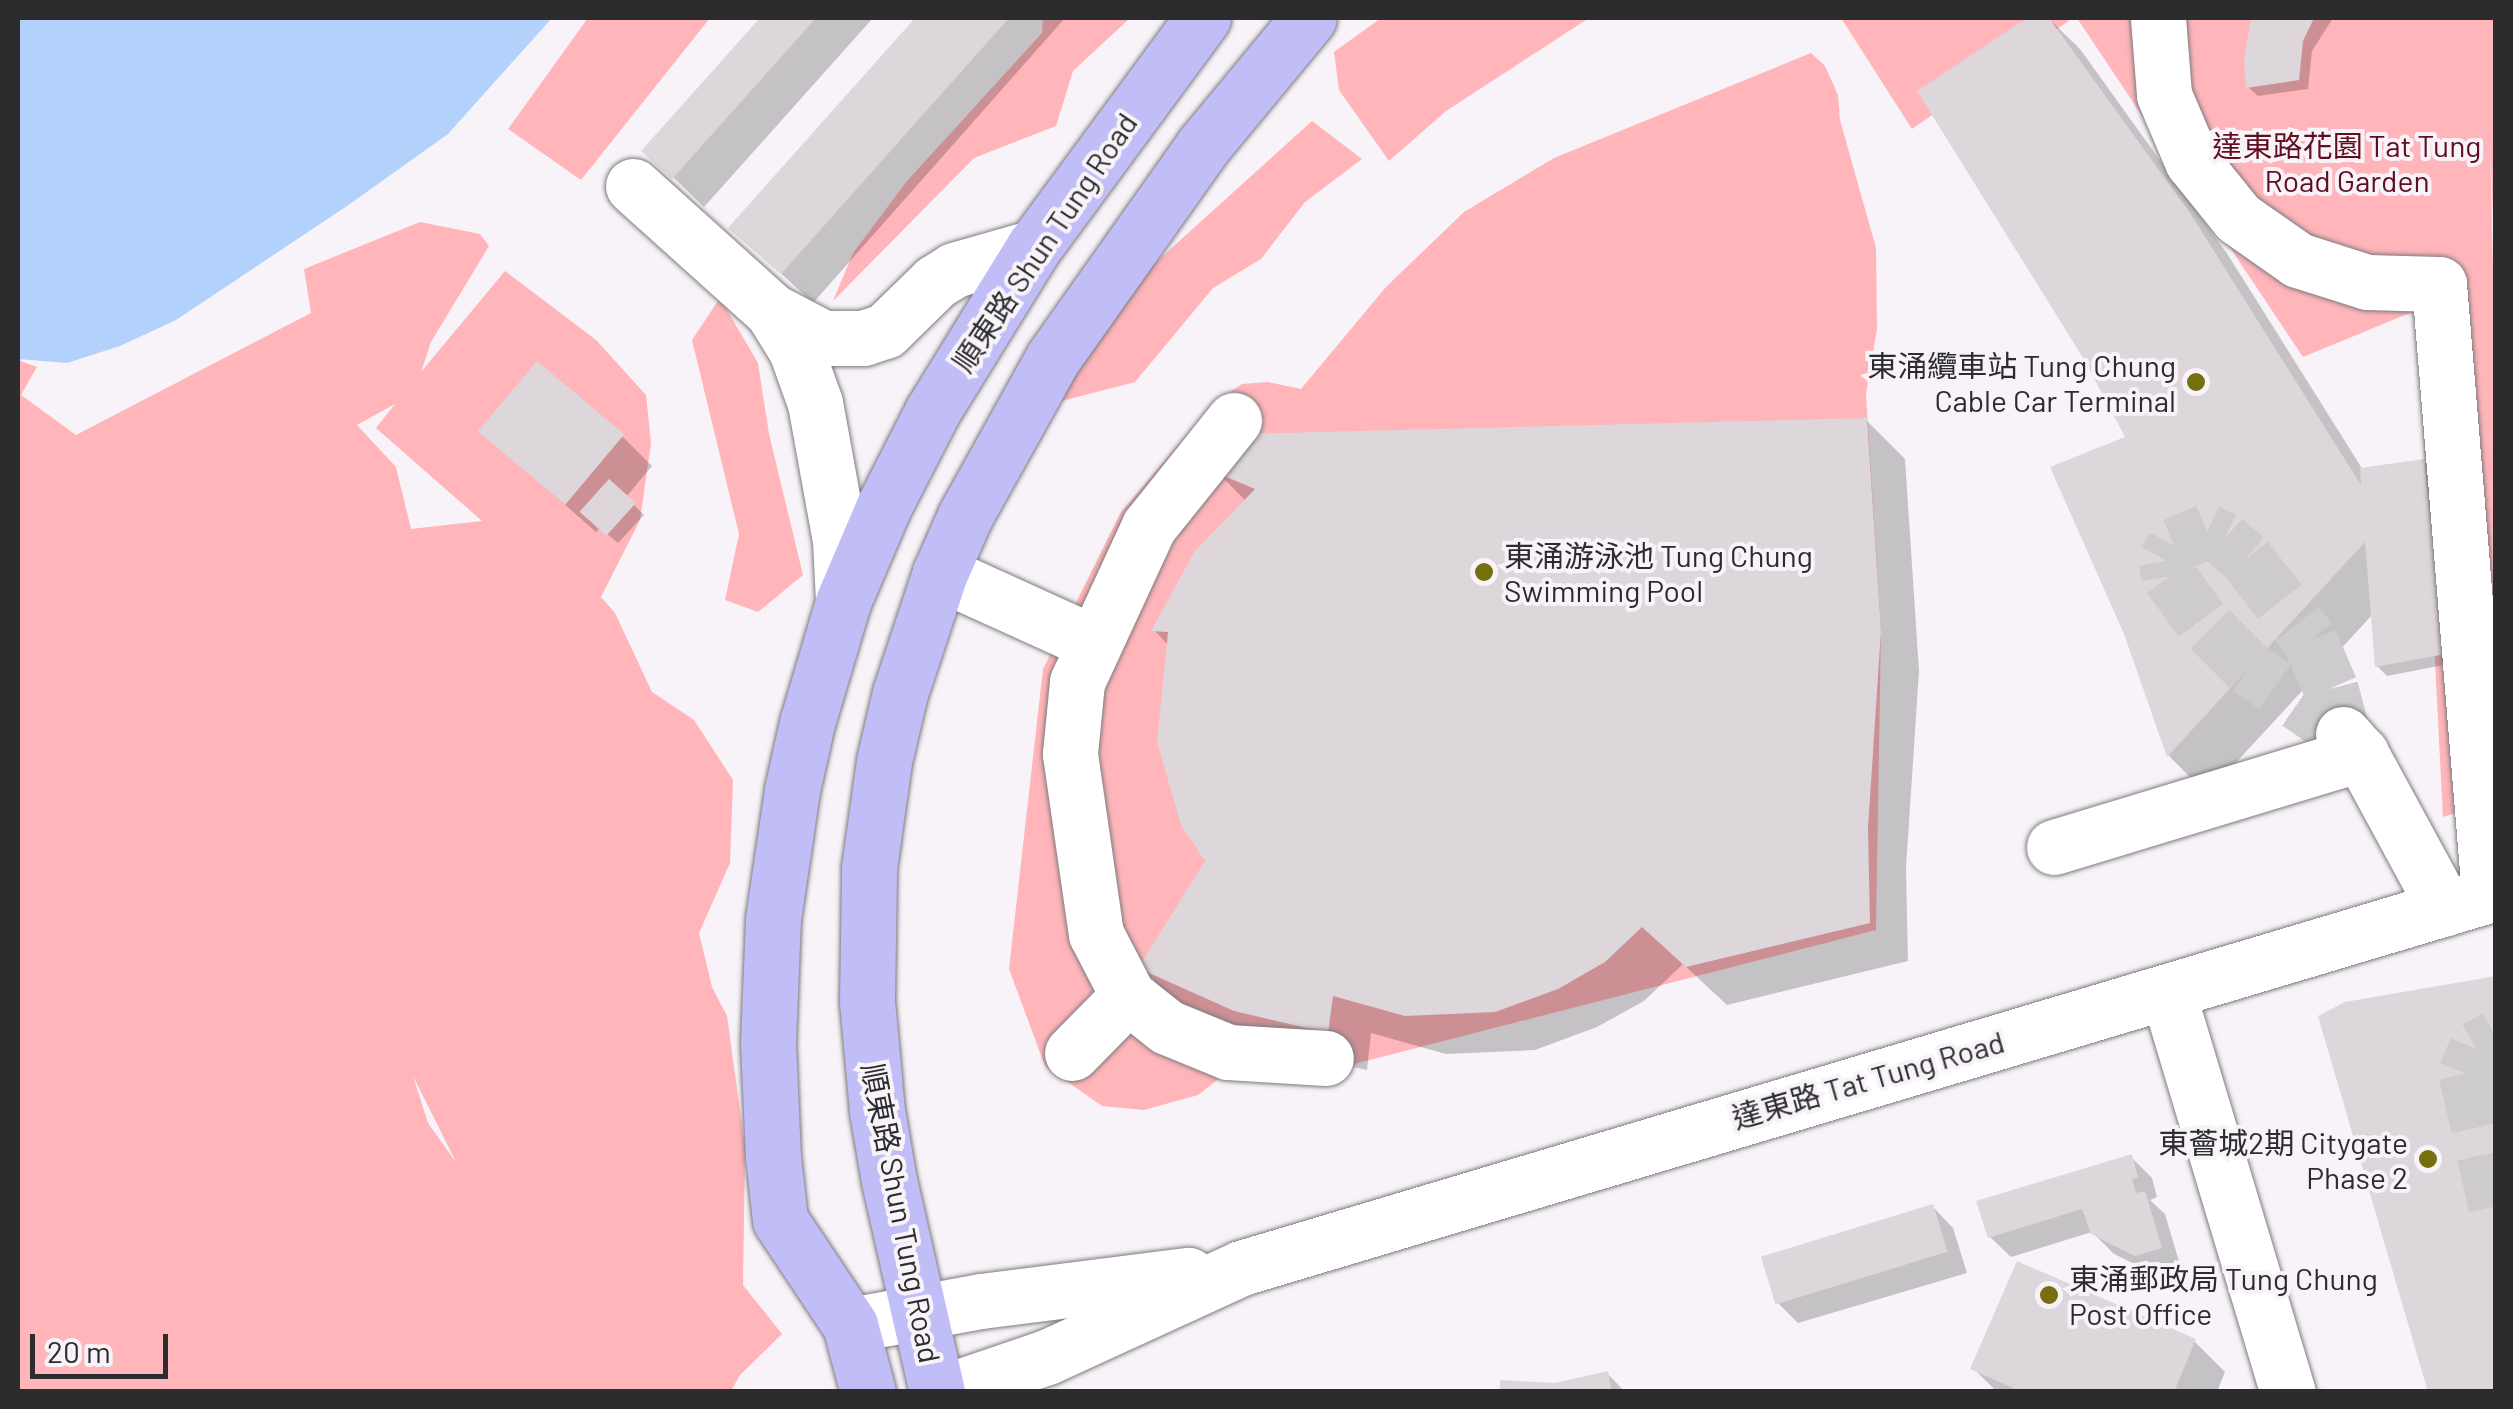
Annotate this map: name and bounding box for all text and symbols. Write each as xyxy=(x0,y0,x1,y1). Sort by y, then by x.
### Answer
street label: 順東路 Shun Tung Road xyxy=(944,106,1144,378)
park label: 達東路花園 Tat Tung Road Garden xyxy=(2213,127,2481,198)
place label: 東涌纜車站 Tung Chung Cable Car Terminal xyxy=(1867,347,2176,418)
marker: 東涌纜車站 Tung Chung Cable Car Terminal xyxy=(2185,371,2207,393)
place label: 東涌游泳池 Tung Chung Swimming Pool xyxy=(1504,537,1813,608)
marker: 東涌游泳池 Tung Chung Swimming Pool xyxy=(1473,561,1495,583)
street label: 達東路 Tat Tung Road xyxy=(1728,1023,2008,1135)
street label: 順東路 Shun Tung Road xyxy=(855,1060,949,1366)
place label: 東薈城2期 Citygate Phase 2 xyxy=(2158,1124,2408,1194)
marker: 東薈城2期 Citygate Phase 2 xyxy=(2417,1148,2439,1170)
place label: 東涌郵政局 Tung Chung Post Office xyxy=(2069,1260,2378,1330)
marker: 東涌郵政局 Tung Chung Post Office xyxy=(2038,1284,2060,1306)
scale bar xyxy=(35,1314,172,1376)
text: 20 m xyxy=(47,1333,111,1369)

